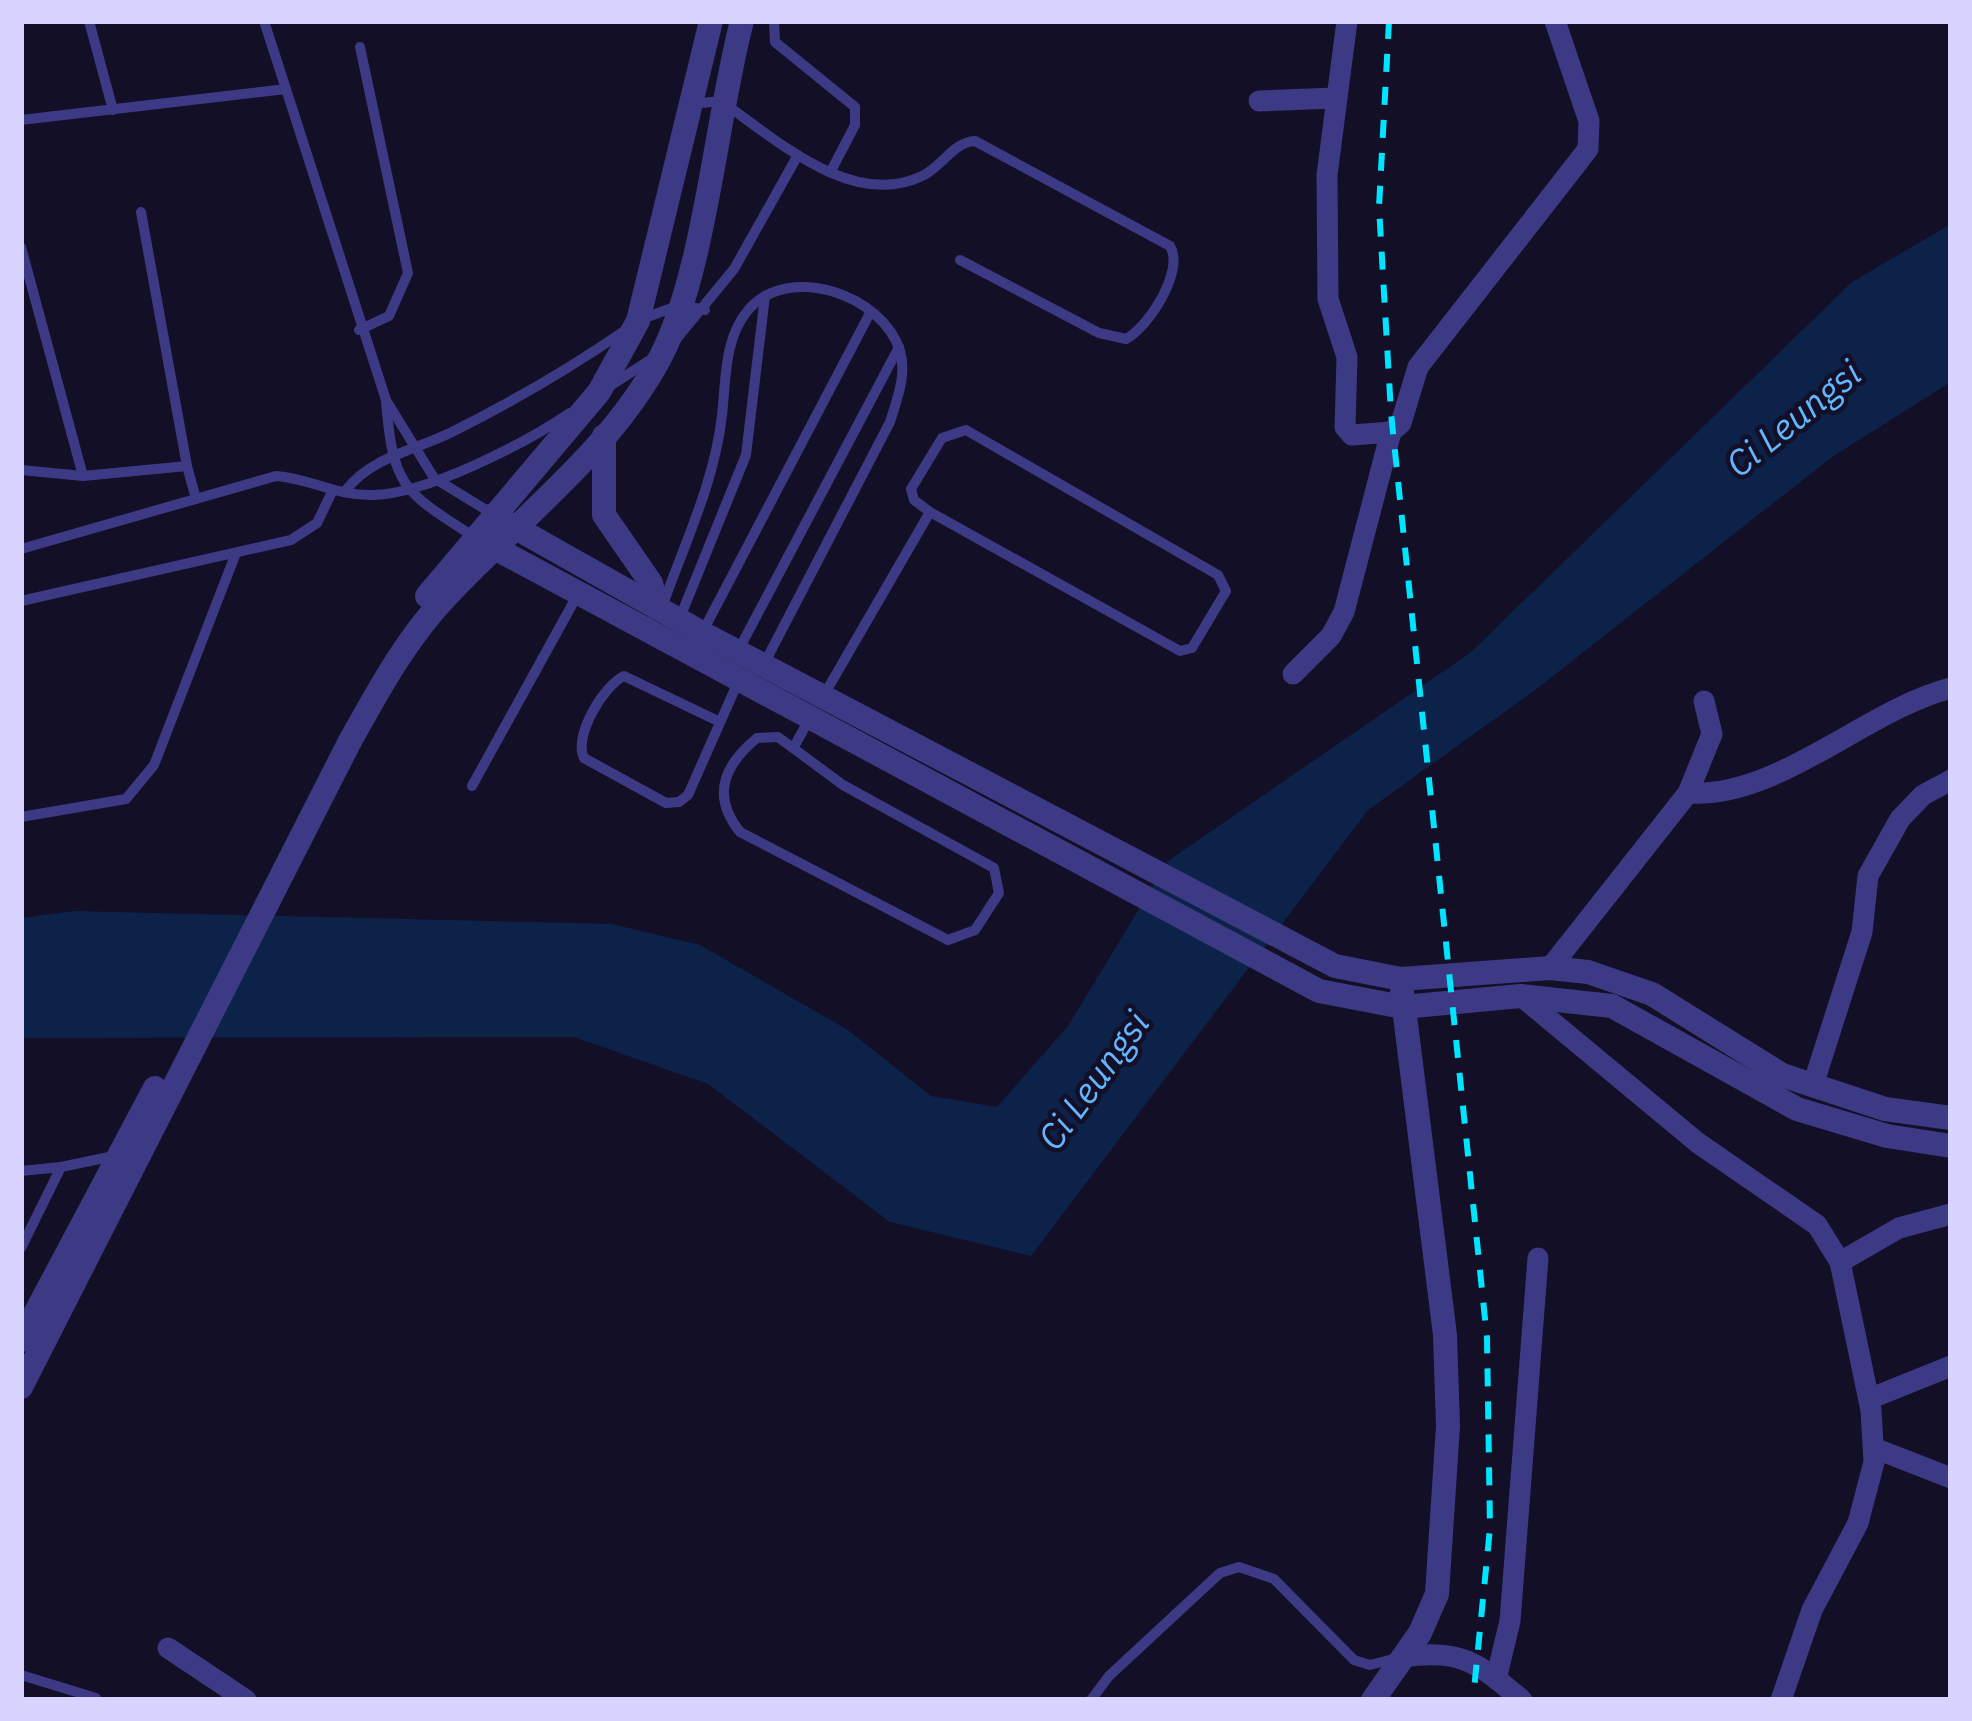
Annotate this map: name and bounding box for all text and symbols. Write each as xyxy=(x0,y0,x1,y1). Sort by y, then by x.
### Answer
water label: Ci Leungsi xyxy=(1716,349,1870,487)
water label: Ci Leungsi xyxy=(1027,1001,1159,1159)

